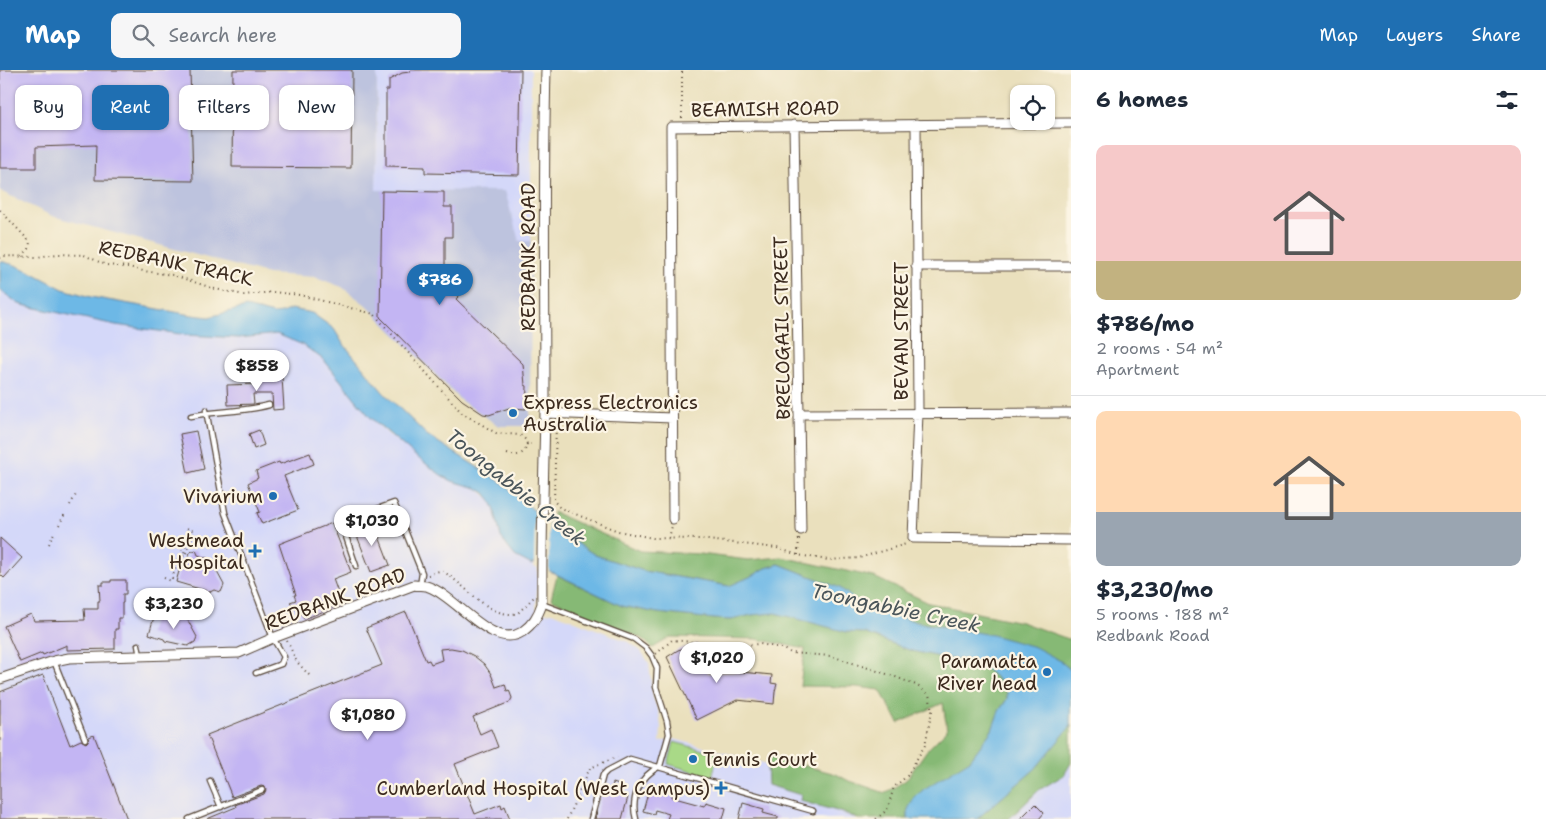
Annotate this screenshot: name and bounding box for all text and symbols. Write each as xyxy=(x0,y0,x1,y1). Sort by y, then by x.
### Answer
search box xyxy=(111,13,461,58)
text: Map xyxy=(25,19,81,51)
icon: search xyxy=(129,21,157,49)
text: Search here xyxy=(169,23,277,48)
text: Map xyxy=(1320,23,1358,47)
text: Layers xyxy=(1386,23,1443,47)
text: Share xyxy=(1471,23,1521,47)
chip: Buy xyxy=(15,85,82,130)
chip: Rent xyxy=(92,85,169,130)
chip: Filters xyxy=(179,85,269,130)
chip: New xyxy=(279,85,354,130)
map controls xyxy=(1010,85,1055,130)
button: locate xyxy=(1010,85,1055,130)
text: 6 homes xyxy=(1096,86,1188,114)
icon: filters xyxy=(1493,86,1521,114)
street label: BEAMISH ROAD xyxy=(691,95,839,123)
icon: home xyxy=(1264,178,1354,268)
street label: REDBANK ROAD xyxy=(516,183,541,331)
street label: REDBANK TRACK xyxy=(96,234,256,292)
street label: BRELOGAIL STREET xyxy=(768,236,796,420)
street label: BEVAN STREET xyxy=(889,261,914,401)
pin: $786 xyxy=(410,264,470,306)
text: $786 xyxy=(418,269,462,290)
text: $786/mo xyxy=(1096,310,1194,338)
text: 2 rooms · 54 m² xyxy=(1096,338,1223,359)
pin: $858 xyxy=(227,350,287,392)
text: $858 xyxy=(235,355,279,376)
text: Apartment xyxy=(1096,359,1179,380)
place label: Express Electronics Australia xyxy=(523,390,698,437)
marker: Express Electronics Australia xyxy=(507,407,519,419)
water label: Toongabbie Creek xyxy=(441,423,592,552)
icon: home xyxy=(1264,443,1354,533)
place label: Vivarium xyxy=(183,484,263,509)
marker: Vivarium xyxy=(267,490,279,502)
pin: $1,030 xyxy=(331,504,413,547)
text: $1,030 xyxy=(345,510,399,531)
place label: Westmead Hospital xyxy=(148,528,244,575)
marker: Westmead Hospital xyxy=(248,544,262,558)
street label: REDBANK ROAD xyxy=(261,562,409,636)
text: $3,230/mo xyxy=(1096,576,1213,604)
water label: Toongabbie Creek xyxy=(809,577,983,639)
pin: $3,230 xyxy=(133,588,215,630)
text: $3,230 xyxy=(144,593,204,614)
text: 5 rooms · 188 m² xyxy=(1096,604,1229,625)
text: Redbank Road xyxy=(1096,625,1210,646)
pin: $1,020 xyxy=(676,642,758,684)
text: $1,020 xyxy=(690,647,744,668)
place label: Paramatta River head xyxy=(937,649,1037,696)
marker: Paramatta River head xyxy=(1041,666,1053,678)
pin: $1,080 xyxy=(327,698,409,741)
text: $1,080 xyxy=(341,704,395,725)
place label: Tennis Court xyxy=(703,747,817,772)
marker: Tennis Court xyxy=(687,753,699,765)
place label: Cumberland Hospital (West Campus) xyxy=(377,776,710,801)
marker: Cumberland Hospital (West Campus) xyxy=(714,781,728,795)

